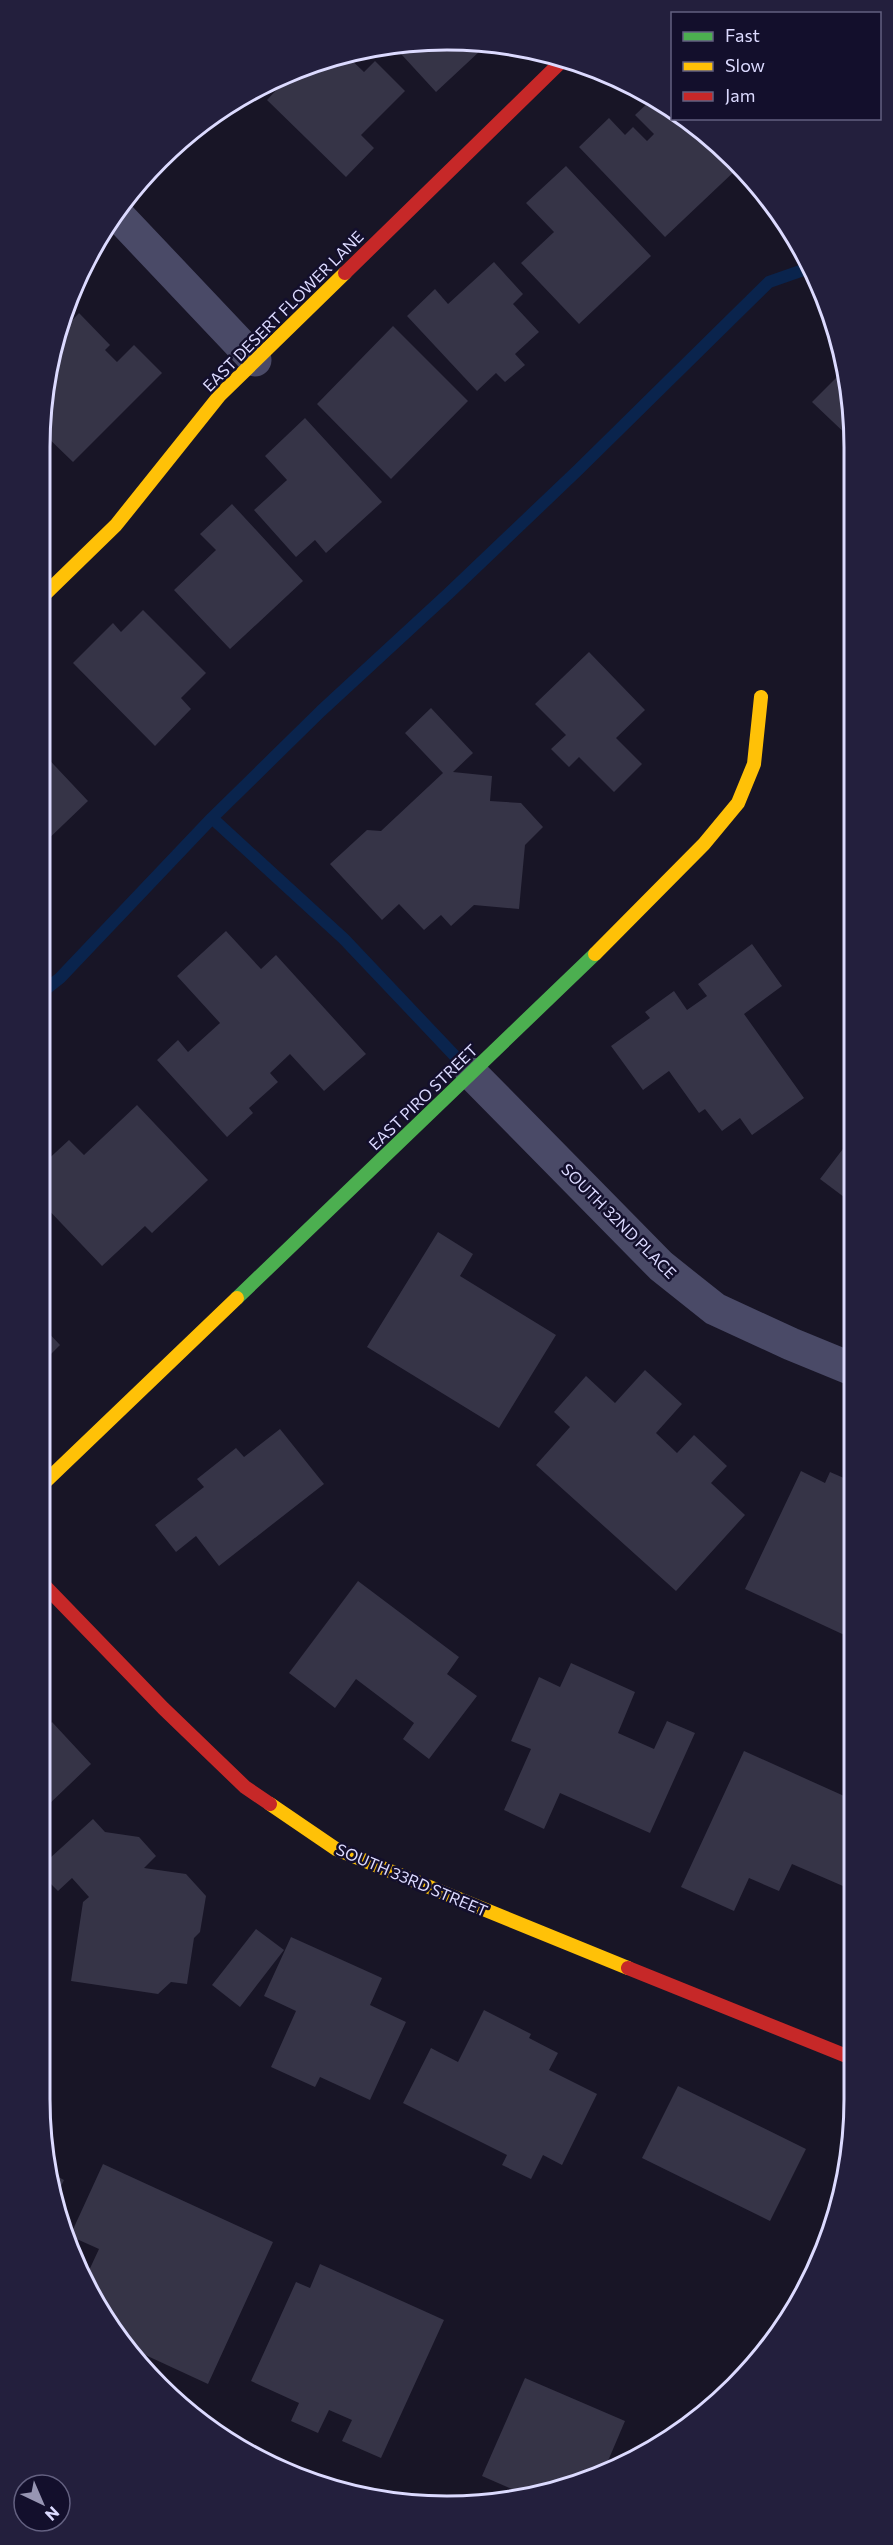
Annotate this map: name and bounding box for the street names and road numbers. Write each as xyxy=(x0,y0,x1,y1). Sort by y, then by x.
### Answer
street label: EAST DESERT FLOWER LANE xyxy=(198,226,367,395)
street label: EAST PIRO STREET xyxy=(364,1040,481,1153)
street label: SOUTH 32ND PLACE xyxy=(558,1159,681,1282)
street label: SOUTH 33RD STREET xyxy=(334,1839,491,1920)

